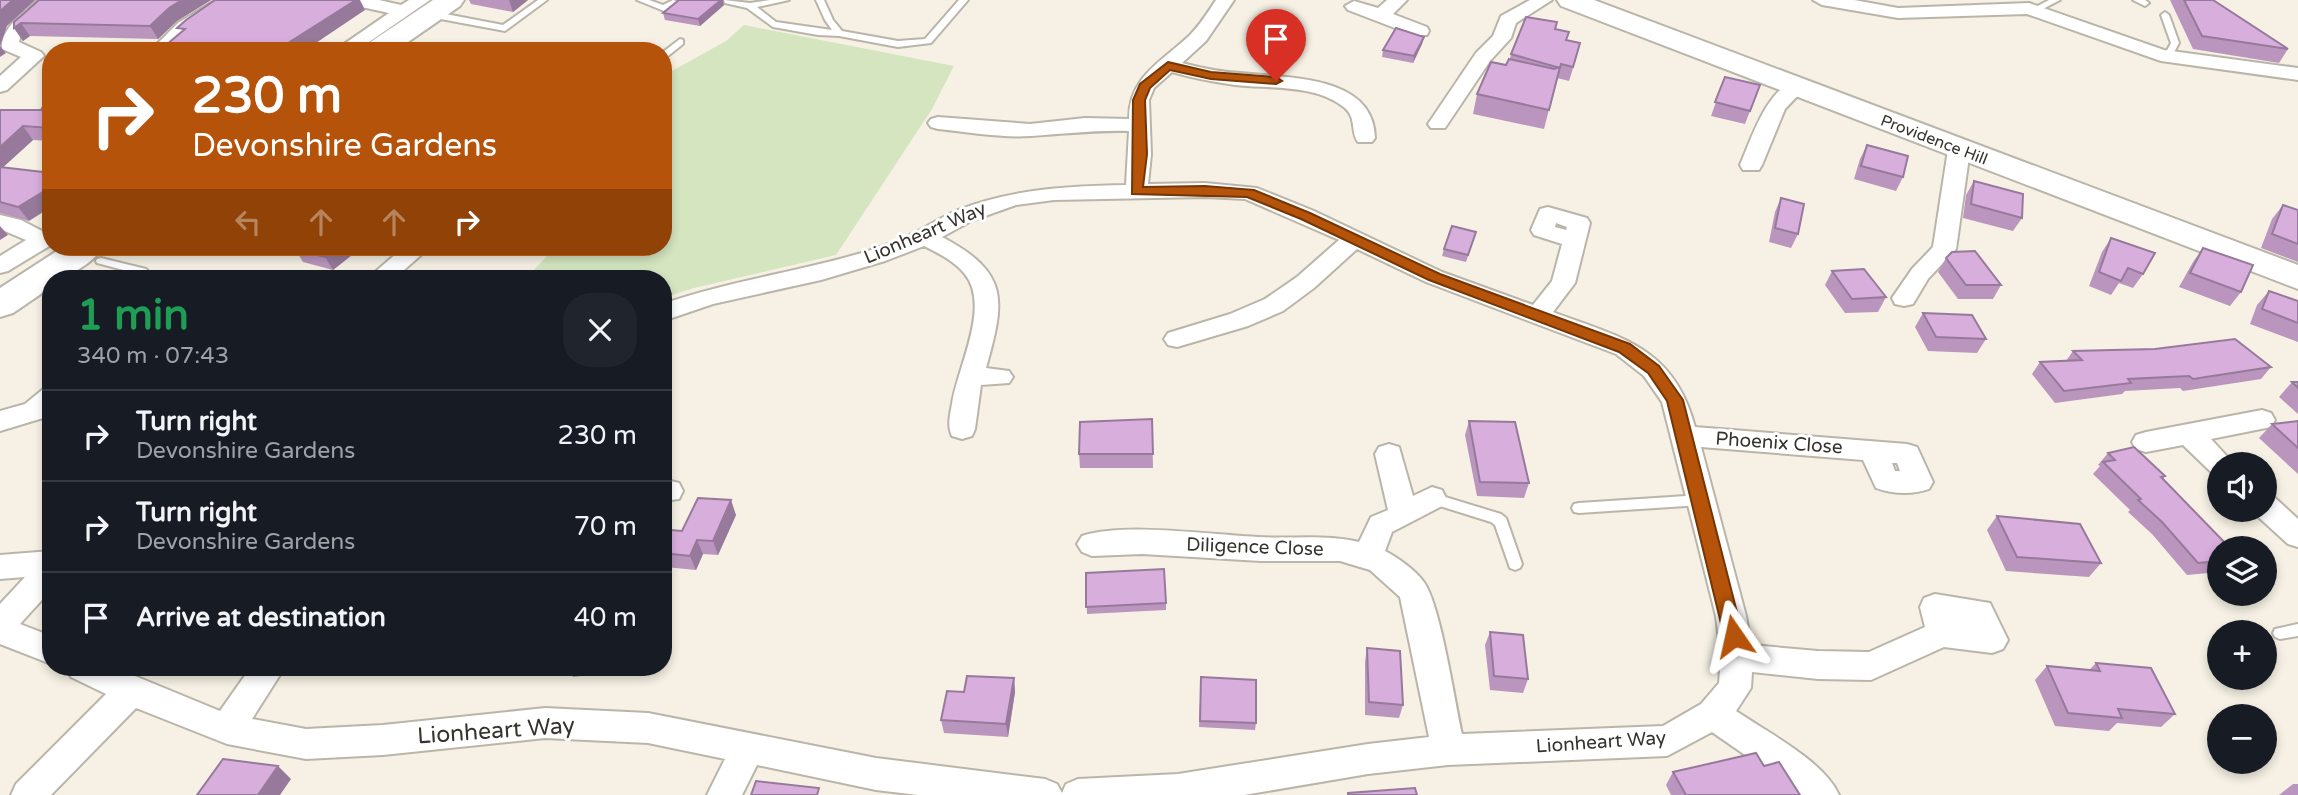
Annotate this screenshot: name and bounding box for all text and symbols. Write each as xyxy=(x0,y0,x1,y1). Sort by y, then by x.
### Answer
pin xyxy=(1246,9,1306,81)
icon: arrive xyxy=(1257,20,1295,58)
text: 230 m xyxy=(192,67,342,126)
icon: right xyxy=(77,70,168,161)
street label: Providence Hill xyxy=(1878,110,1990,170)
text: Devonshire Gardens xyxy=(192,127,497,165)
street label: Lionheart Way xyxy=(861,197,989,269)
icon: left xyxy=(229,203,267,241)
icon: ahead xyxy=(302,203,340,241)
icon: ahead xyxy=(375,203,413,241)
icon: right xyxy=(448,203,486,241)
text: 1 min xyxy=(77,290,189,341)
button: close xyxy=(563,293,637,367)
text: 340 m · 07:43 xyxy=(77,342,229,370)
text: Turn right xyxy=(136,406,257,437)
icon: right xyxy=(77,417,115,455)
text: 230 m xyxy=(557,420,637,451)
street label: Phoenix Close xyxy=(1715,428,1843,458)
text: Devonshire Gardens xyxy=(136,437,355,465)
map controls xyxy=(2207,452,2277,774)
button: sound xyxy=(2207,452,2277,522)
text: Turn right xyxy=(136,497,257,528)
icon: right xyxy=(77,508,115,546)
text: 70 m xyxy=(574,511,637,542)
text: Devonshire Gardens xyxy=(136,528,355,556)
street label: Diligence Close xyxy=(1186,534,1324,560)
button: layers xyxy=(2207,536,2277,606)
icon: arrive xyxy=(77,599,115,637)
position arrow xyxy=(1697,599,1771,673)
text: Arrive at destination xyxy=(136,602,386,633)
text: 40 m xyxy=(574,602,637,633)
button: + xyxy=(2207,620,2277,690)
button: − xyxy=(2207,704,2277,774)
street label: Lionheart Way xyxy=(416,712,576,750)
street label: Lionheart Way xyxy=(1535,726,1667,758)

